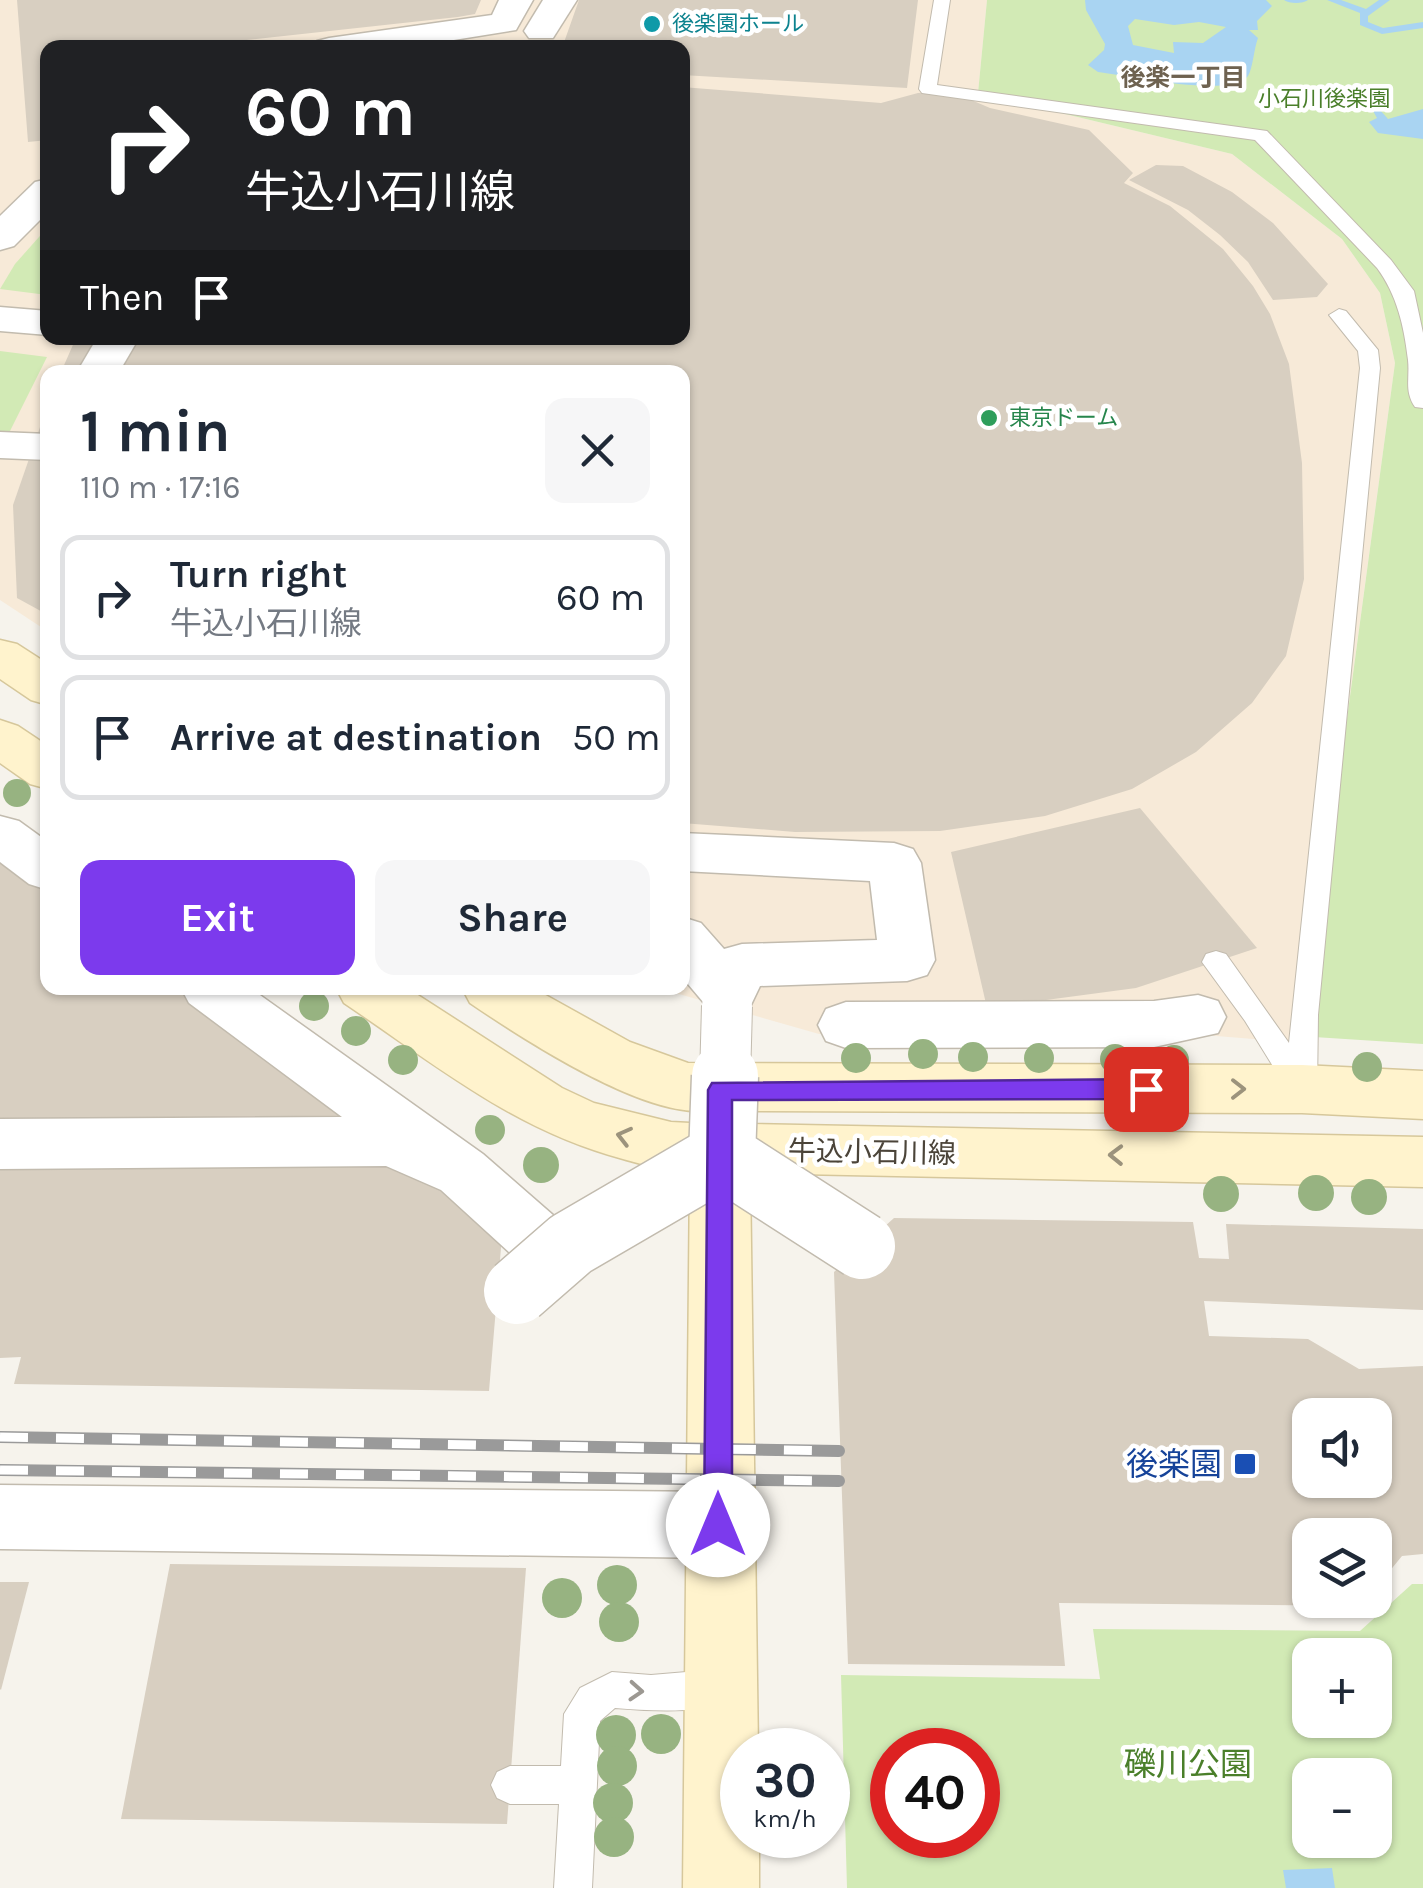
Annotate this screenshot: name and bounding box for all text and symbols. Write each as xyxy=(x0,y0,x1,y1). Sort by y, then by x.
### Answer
place label: 後楽園ホール xyxy=(672,11,804,37)
marker: 後楽園ホール xyxy=(641,13,663,35)
district label: 後楽一丁目 xyxy=(1120,63,1246,92)
text: 60 m xyxy=(245,71,416,153)
icon: right xyxy=(80,80,210,210)
park label: 小石川後楽園 xyxy=(1258,86,1390,112)
text: 牛込小石川線 xyxy=(245,166,515,218)
icon: arrive xyxy=(184,270,239,325)
text: Then xyxy=(80,275,164,320)
text: 1 min xyxy=(80,396,231,466)
button: close xyxy=(545,398,650,503)
place label: 東京ドーム xyxy=(1009,405,1118,431)
marker: 東京ドーム xyxy=(978,407,1000,429)
text: 110 m · 17:16 xyxy=(80,469,240,506)
text: Turn right xyxy=(170,552,347,597)
icon: right xyxy=(85,570,140,625)
text: 60 m xyxy=(556,575,645,620)
text: 牛込小石川線 xyxy=(170,605,362,642)
icon: arrive xyxy=(85,710,140,765)
text: Arrive at destination xyxy=(170,715,542,760)
text: 50 m xyxy=(572,715,660,760)
button: Exit xyxy=(80,860,355,975)
button: Share xyxy=(375,860,650,975)
pin xyxy=(1104,1047,1189,1132)
icon: arrive xyxy=(1119,1062,1174,1117)
one-way arrow xyxy=(1230,1078,1246,1100)
one-way arrow xyxy=(616,1127,633,1148)
street label: 牛込小石川線 xyxy=(788,1134,956,1170)
one-way arrow xyxy=(1107,1144,1122,1166)
map controls xyxy=(1292,1398,1392,1858)
button: sound xyxy=(1292,1398,1392,1498)
place label: 後楽園 xyxy=(1126,1446,1222,1483)
marker: 後楽園 xyxy=(1232,1451,1258,1477)
position arrow xyxy=(666,1473,770,1577)
button: layers xyxy=(1292,1518,1392,1618)
button: + xyxy=(1292,1638,1392,1738)
one-way arrow xyxy=(628,1680,644,1702)
speed limit sign: 40 xyxy=(870,1728,1000,1858)
park label: 礫川公園 xyxy=(1124,1746,1252,1783)
text: 30 xyxy=(754,1751,816,1810)
button: − xyxy=(1292,1758,1392,1858)
text: km/h xyxy=(753,1804,817,1833)

